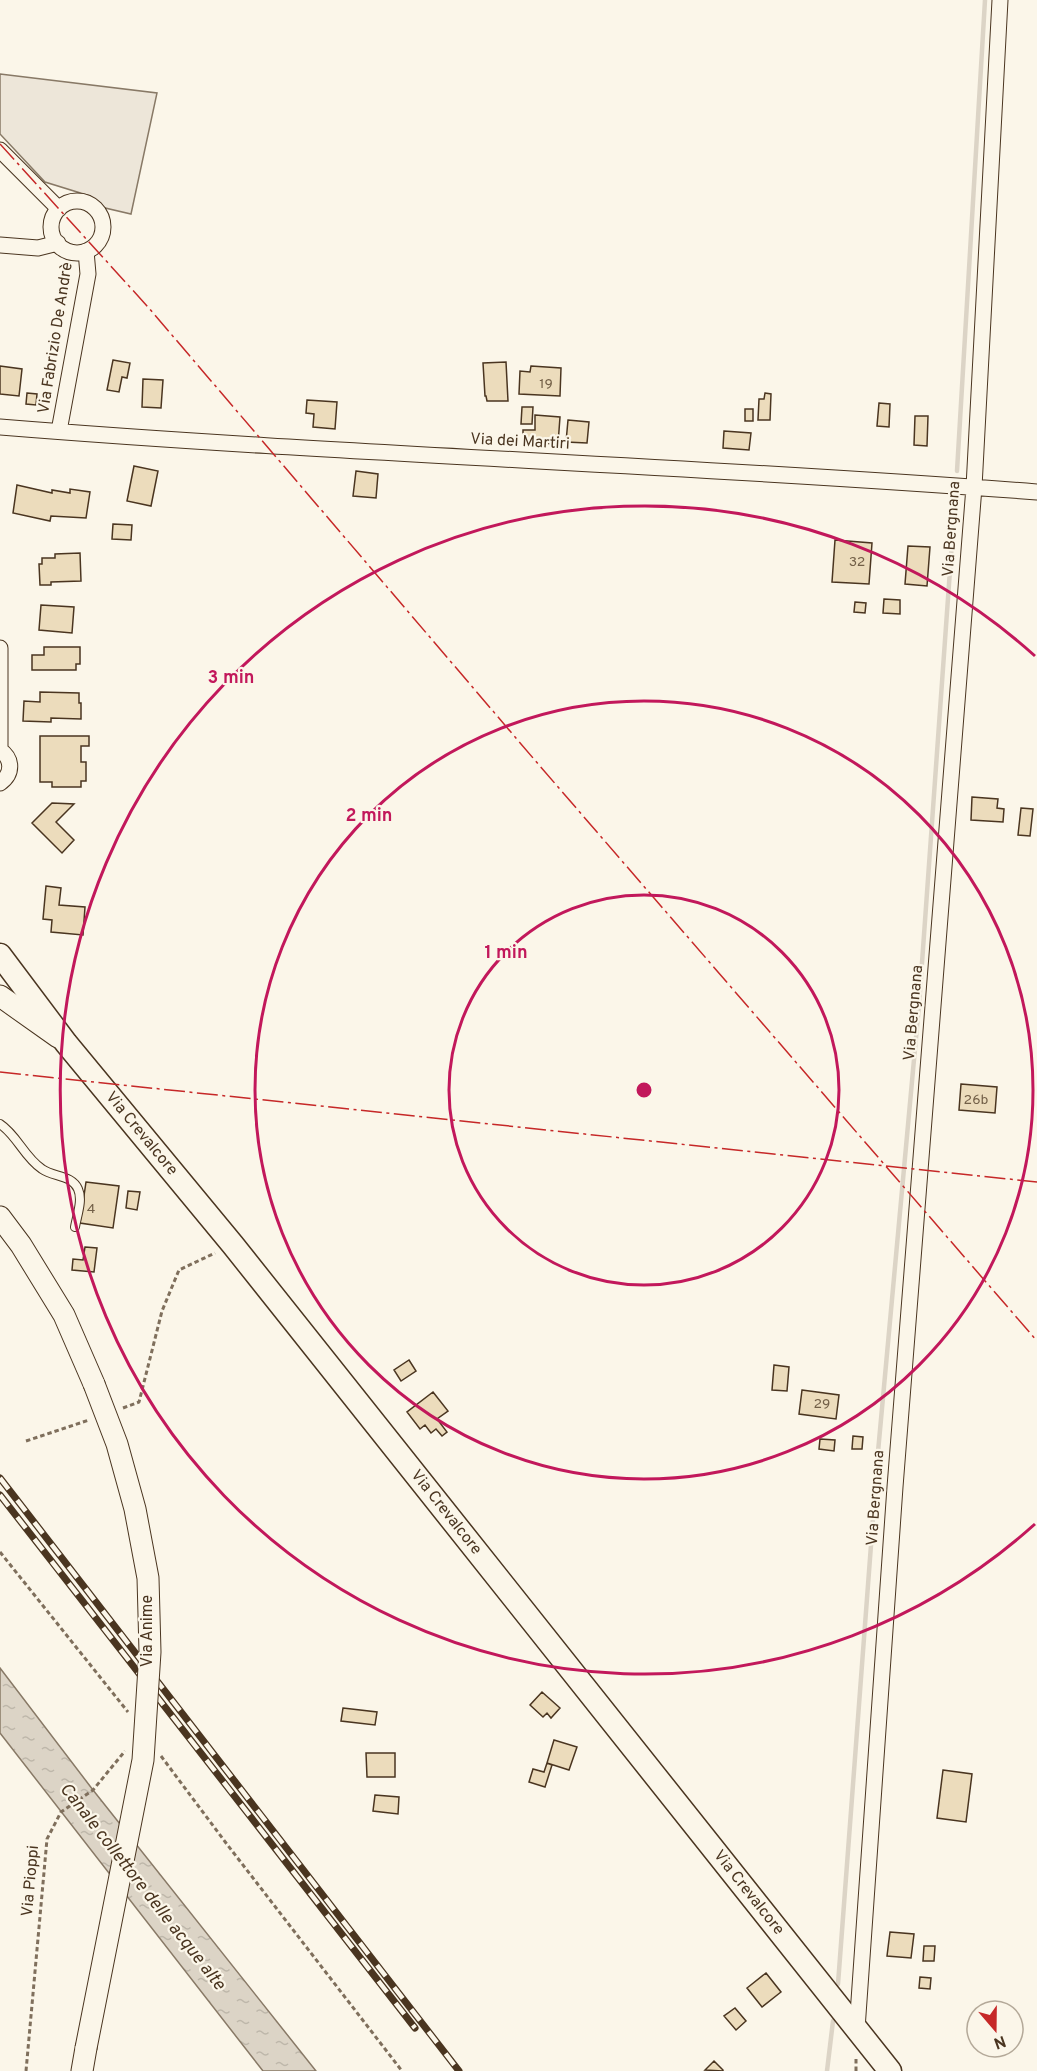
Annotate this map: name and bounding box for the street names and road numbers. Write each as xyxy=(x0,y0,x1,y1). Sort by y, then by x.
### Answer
street label: Via Fabrizio De Andrè xyxy=(34,261,78,415)
street label: Via dei Martiri xyxy=(470,429,570,455)
street label: Via Bergnana xyxy=(939,480,965,578)
street label: Via Bergnana xyxy=(900,964,928,1062)
street label: Via Crevalcore xyxy=(101,1088,182,1180)
street label: Via Bergnana xyxy=(863,1449,889,1547)
street label: Via Crevalcore xyxy=(406,1466,486,1559)
street label: Via Anime xyxy=(138,1595,158,1667)
street label: Via Pioppi xyxy=(18,1844,44,1918)
street label: Via Crevalcore xyxy=(708,1846,788,1940)

